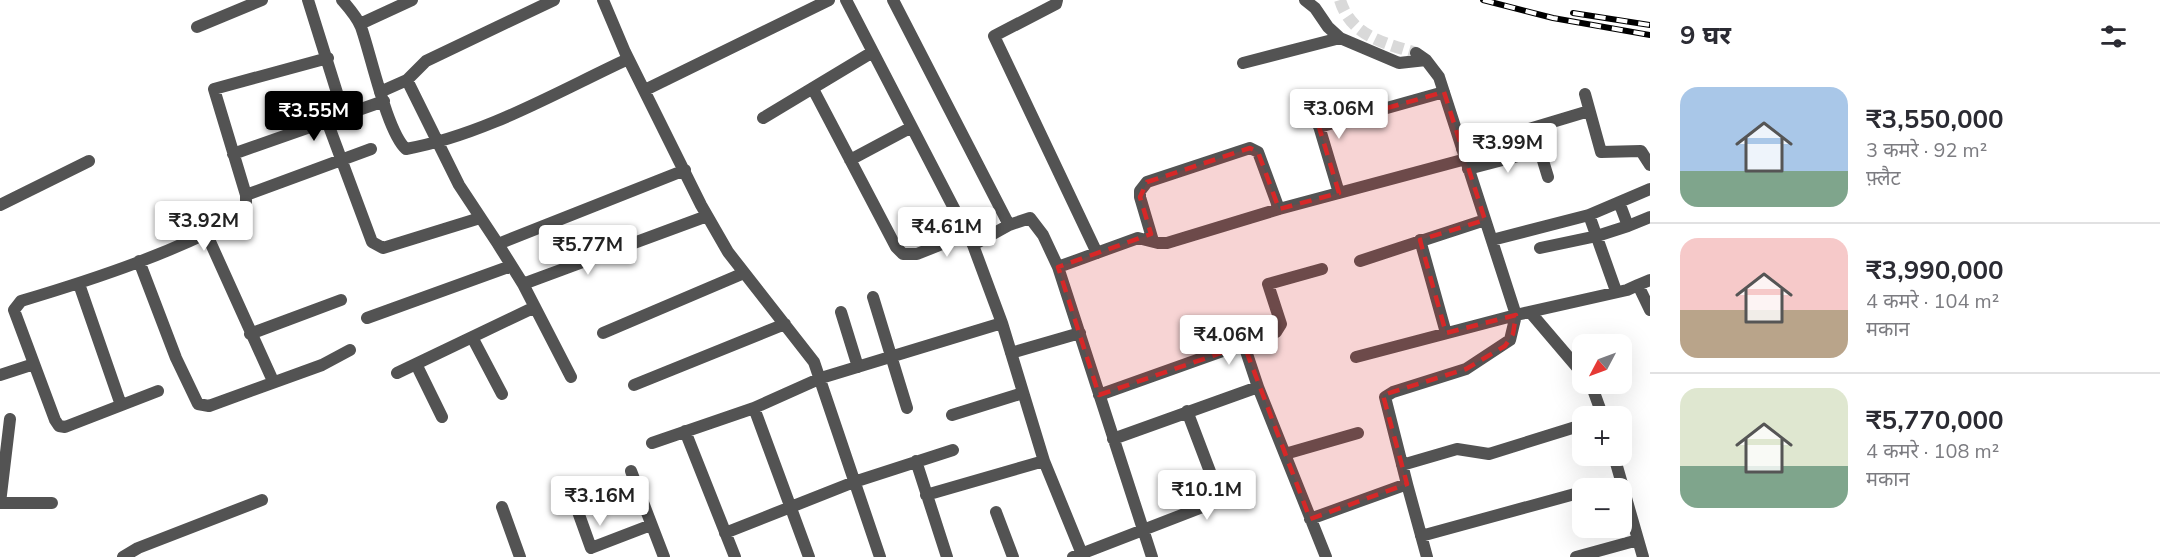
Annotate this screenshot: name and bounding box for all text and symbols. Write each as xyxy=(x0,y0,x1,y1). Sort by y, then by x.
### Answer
text: 9 घर xyxy=(1680,18,1731,53)
icon: filters xyxy=(2097,20,2130,53)
pin: ₹3.06M xyxy=(1290,89,1388,140)
pin: ₹3.55M xyxy=(265,91,363,142)
text: ₹3.06M xyxy=(1304,95,1374,122)
text: ₹3.55M xyxy=(279,97,349,124)
text: ₹3,550,000 xyxy=(1866,102,2004,137)
icon: home xyxy=(1728,111,1800,183)
pin: ₹3.99M xyxy=(1459,123,1557,174)
text: ₹3.99M xyxy=(1473,129,1543,156)
text: 3 कमरे · 92 m² xyxy=(1866,137,1987,164)
text: फ़्लैट xyxy=(1866,165,1901,192)
pin: ₹3.92M xyxy=(155,201,253,252)
text: ₹3.92M xyxy=(169,207,239,234)
pin: ₹4.61M xyxy=(898,207,996,258)
text: ₹4.61M xyxy=(912,213,982,240)
pin: ₹5.77M xyxy=(539,225,637,276)
text: ₹5.77M xyxy=(553,231,623,258)
text: ₹3,990,000 xyxy=(1866,253,2004,288)
icon: home xyxy=(1728,262,1800,334)
text: 4 कमरे · 104 m² xyxy=(1866,288,1999,315)
pin: ₹4.06M xyxy=(1180,315,1278,366)
text: मकान xyxy=(1866,316,1910,343)
text: ₹4.06M xyxy=(1194,321,1264,348)
north arrow xyxy=(1572,334,1632,394)
map controls xyxy=(1572,334,1632,538)
text: ₹5,770,000 xyxy=(1866,403,2004,438)
button: + xyxy=(1572,406,1632,466)
icon: home xyxy=(1728,412,1800,484)
text: 4 कमरे · 108 m² xyxy=(1866,438,1999,465)
text: मकान xyxy=(1866,466,1910,493)
pin: ₹10.1M xyxy=(1158,470,1256,521)
pin: ₹3.16M xyxy=(551,476,649,527)
text: ₹10.1M xyxy=(1172,476,1242,503)
button: − xyxy=(1572,478,1632,538)
text: ₹3.16M xyxy=(565,482,635,509)

